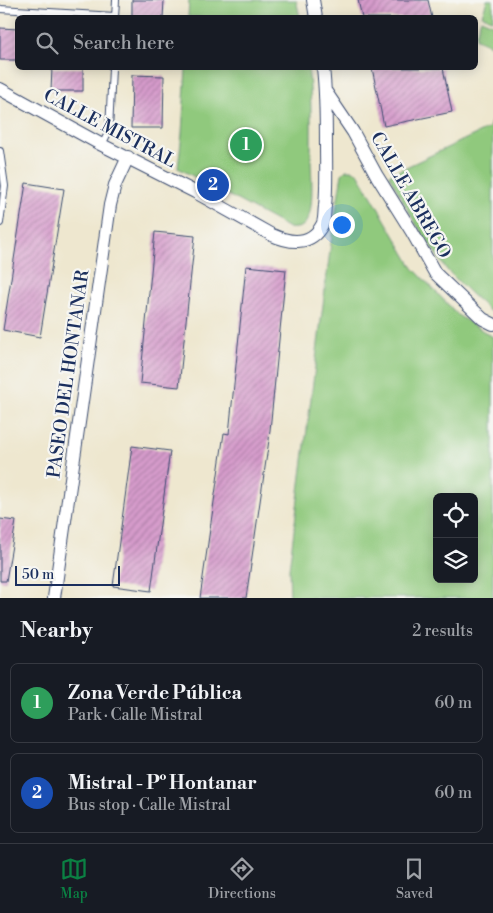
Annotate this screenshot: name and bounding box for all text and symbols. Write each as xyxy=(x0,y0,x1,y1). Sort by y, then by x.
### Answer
search box xyxy=(15,15,478,70)
icon: search xyxy=(33,29,61,57)
text: Search here xyxy=(73,31,174,55)
street label: CALLE MISTRAL xyxy=(39,84,180,173)
pin: 1 xyxy=(230,126,262,164)
street label: CALLE ABREGO xyxy=(365,128,456,263)
pin: 2 xyxy=(197,166,229,204)
your location xyxy=(329,212,355,238)
street label: PASEO DEL HONTANAR xyxy=(43,268,95,480)
map controls xyxy=(433,493,478,583)
button: locate xyxy=(433,493,478,538)
button: layers xyxy=(433,538,478,583)
scale bar xyxy=(15,563,120,586)
text: 50 m xyxy=(22,566,54,584)
text: Nearby xyxy=(20,618,93,644)
text: 2 results xyxy=(412,621,473,641)
text: Zona Verde Pública xyxy=(68,681,242,705)
text: 1 xyxy=(33,693,41,713)
text: 60 m xyxy=(434,693,472,713)
text: Park · Calle Mistral xyxy=(68,705,202,725)
text: Mistral - Pº Hontanar xyxy=(68,771,257,795)
text: 2 xyxy=(32,783,42,803)
text: 60 m xyxy=(434,783,472,803)
text: Bus stop · Calle Mistral xyxy=(68,795,231,815)
tab: Map xyxy=(60,855,88,903)
tab: Directions xyxy=(208,855,276,903)
tab: Saved xyxy=(396,855,433,903)

